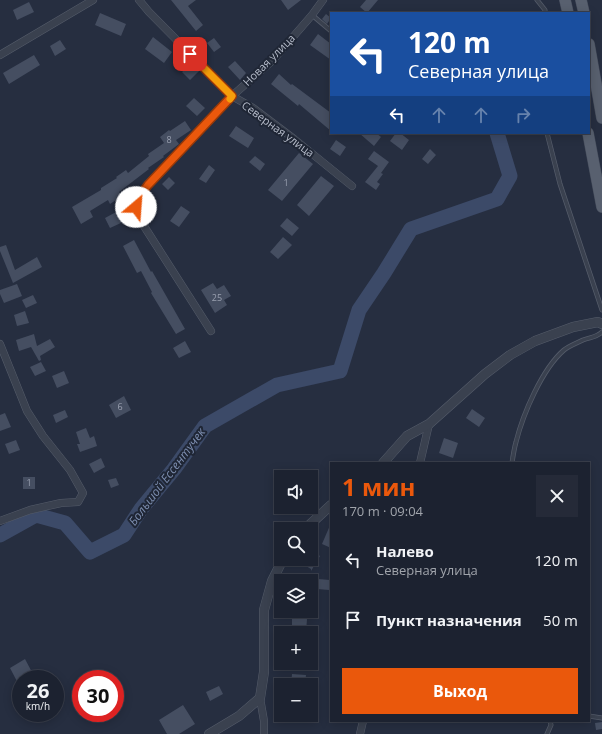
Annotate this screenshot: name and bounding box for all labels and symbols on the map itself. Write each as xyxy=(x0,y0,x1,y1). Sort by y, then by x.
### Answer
street label: Новая улица xyxy=(239,30,298,89)
pin xyxy=(173,37,207,71)
street label: Северная улица xyxy=(239,97,318,160)
house number: 8 xyxy=(166,133,172,146)
house number: 1 xyxy=(283,176,289,189)
position arrow xyxy=(115,186,157,228)
house number: 25 xyxy=(212,291,222,304)
house number: 6 xyxy=(117,400,123,413)
water label: Большой Ессентучек xyxy=(124,423,210,529)
house number: 1 xyxy=(26,476,32,489)
speed limit sign: 30 xyxy=(72,670,124,722)

